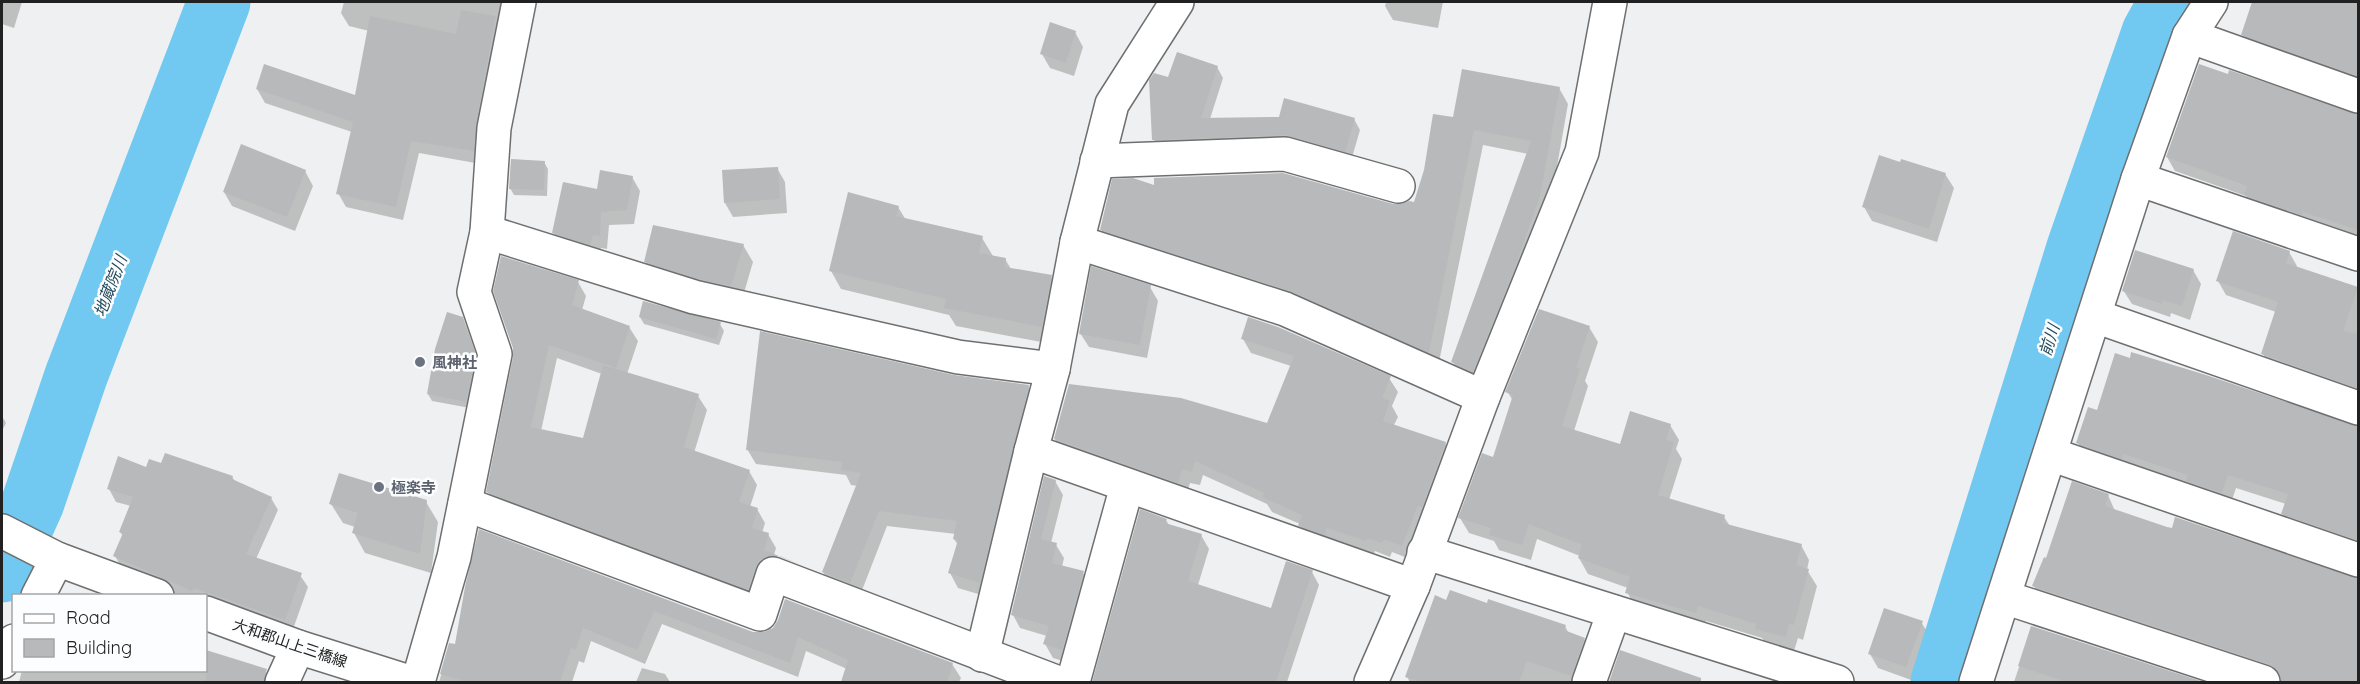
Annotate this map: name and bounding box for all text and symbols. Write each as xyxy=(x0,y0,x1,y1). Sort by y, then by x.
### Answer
water label: 地蔵院川 xyxy=(89,251,132,319)
water label: 前川 xyxy=(2035,320,2064,358)
place label: 風神社 xyxy=(432,353,477,372)
marker: 風神社 xyxy=(413,355,427,369)
place label: 極楽寺 xyxy=(391,478,436,497)
marker: 極楽寺 xyxy=(372,480,386,494)
legend xyxy=(12,594,207,672)
text: Road xyxy=(66,606,111,629)
street label: 大和郡山上三橋線 xyxy=(230,614,350,672)
text: Building xyxy=(66,636,132,659)

